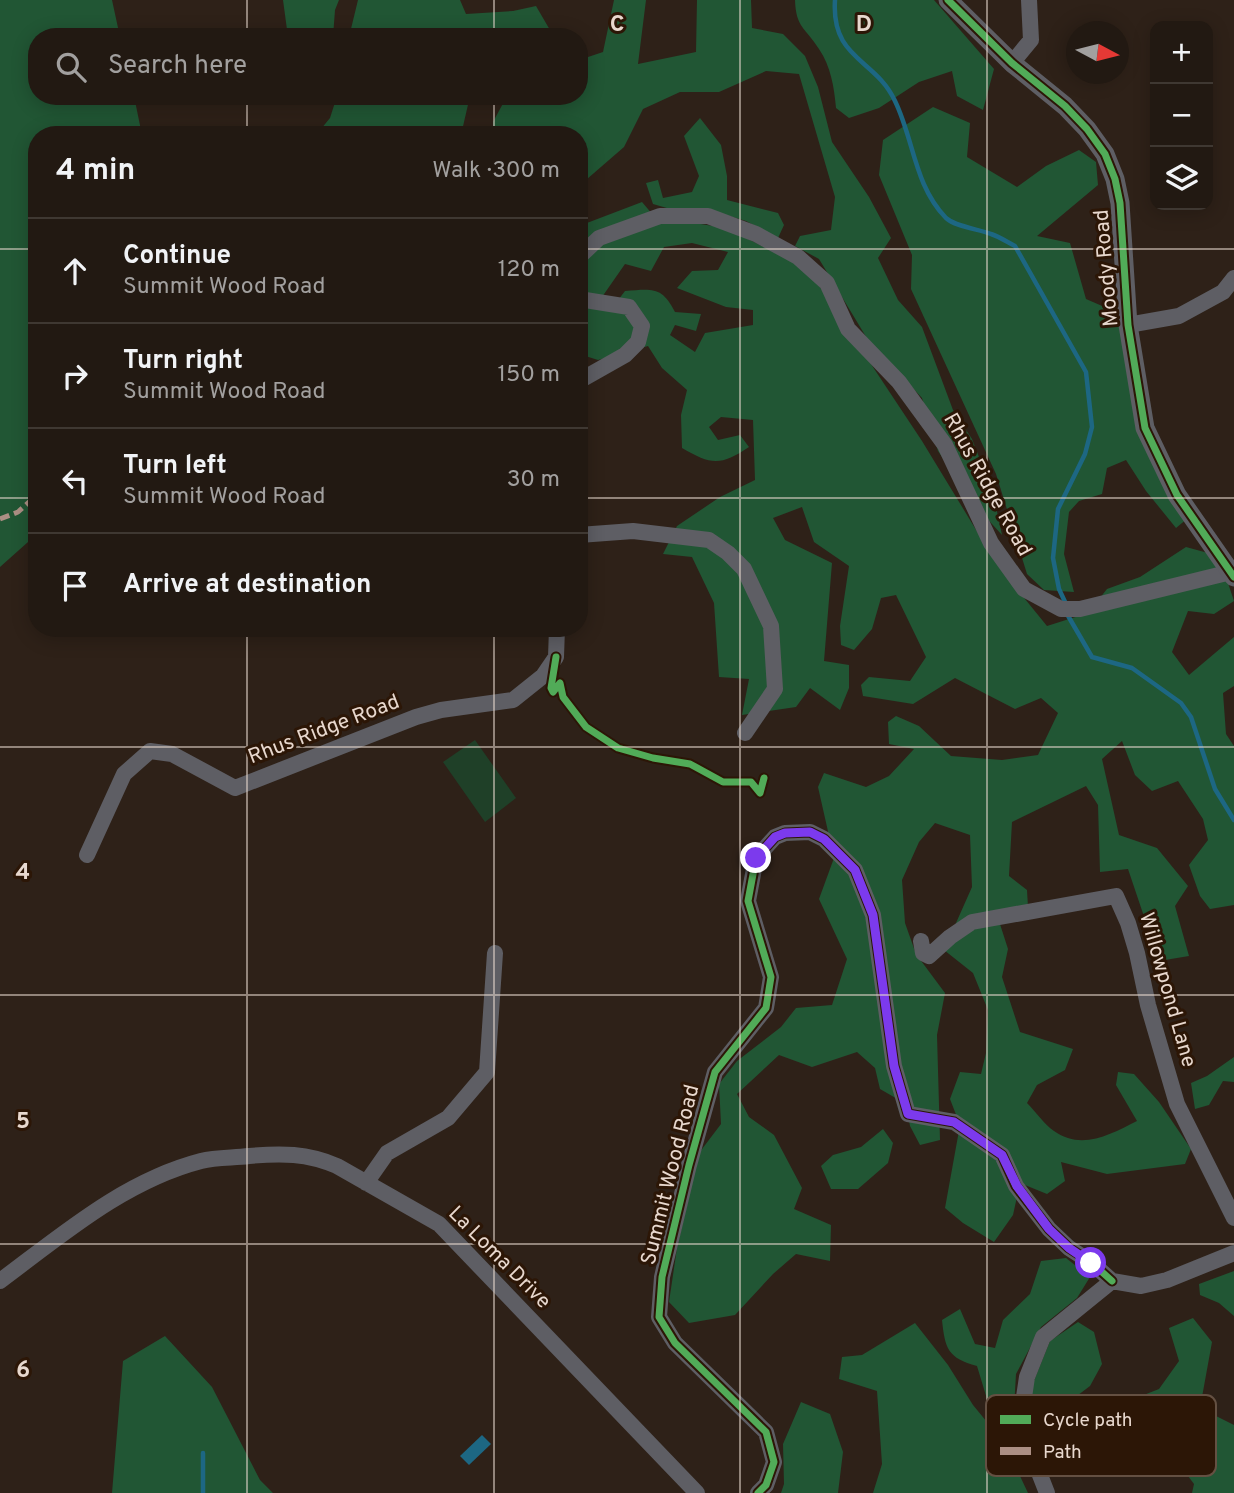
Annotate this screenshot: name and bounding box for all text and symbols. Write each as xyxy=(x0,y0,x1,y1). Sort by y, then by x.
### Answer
text: C xyxy=(610,11,624,40)
text: D xyxy=(856,11,872,40)
north arrow xyxy=(1066,21,1129,84)
map controls xyxy=(1150,21,1213,210)
button: + xyxy=(1150,21,1213,84)
search box xyxy=(28,28,588,105)
icon: search xyxy=(52,48,90,86)
text: Search here xyxy=(108,50,247,83)
button: − xyxy=(1150,84,1213,147)
button: layers xyxy=(1150,147,1213,210)
text: 4 min xyxy=(56,153,135,190)
text: Walk · 300 m xyxy=(432,157,560,186)
street label: Moody Road xyxy=(1088,208,1126,328)
text: Continue xyxy=(123,240,231,273)
icon: ahead xyxy=(56,252,94,290)
text: 120 m xyxy=(498,256,560,285)
text: Summit Wood Road xyxy=(123,273,325,302)
text: Turn right xyxy=(123,345,243,378)
icon: right xyxy=(56,357,94,395)
text: 150 m xyxy=(498,361,560,390)
text: Summit Wood Road xyxy=(123,378,325,407)
street label: Rhus Ridge Road xyxy=(936,408,1038,562)
text: Turn left xyxy=(123,450,227,483)
icon: left xyxy=(56,462,94,500)
text: 30 m xyxy=(507,466,560,495)
text: Summit Wood Road xyxy=(123,483,325,512)
icon: arrive xyxy=(56,567,94,605)
text: Arrive at destination xyxy=(123,569,371,602)
street label: Rhus Ridge Road xyxy=(244,689,404,771)
route end xyxy=(740,842,771,873)
text: 4 xyxy=(16,859,30,888)
street label: Willowpond Lane xyxy=(1132,910,1202,1070)
street label: Summit Wood Road xyxy=(636,1082,706,1268)
text: 5 xyxy=(16,1108,30,1137)
street label: La Loma Drive xyxy=(442,1201,556,1315)
route start xyxy=(1075,1247,1106,1278)
text: 6 xyxy=(16,1357,30,1386)
legend xyxy=(986,1395,1216,1476)
text: Cycle path xyxy=(1043,1409,1132,1433)
text: Path xyxy=(1043,1441,1082,1465)

